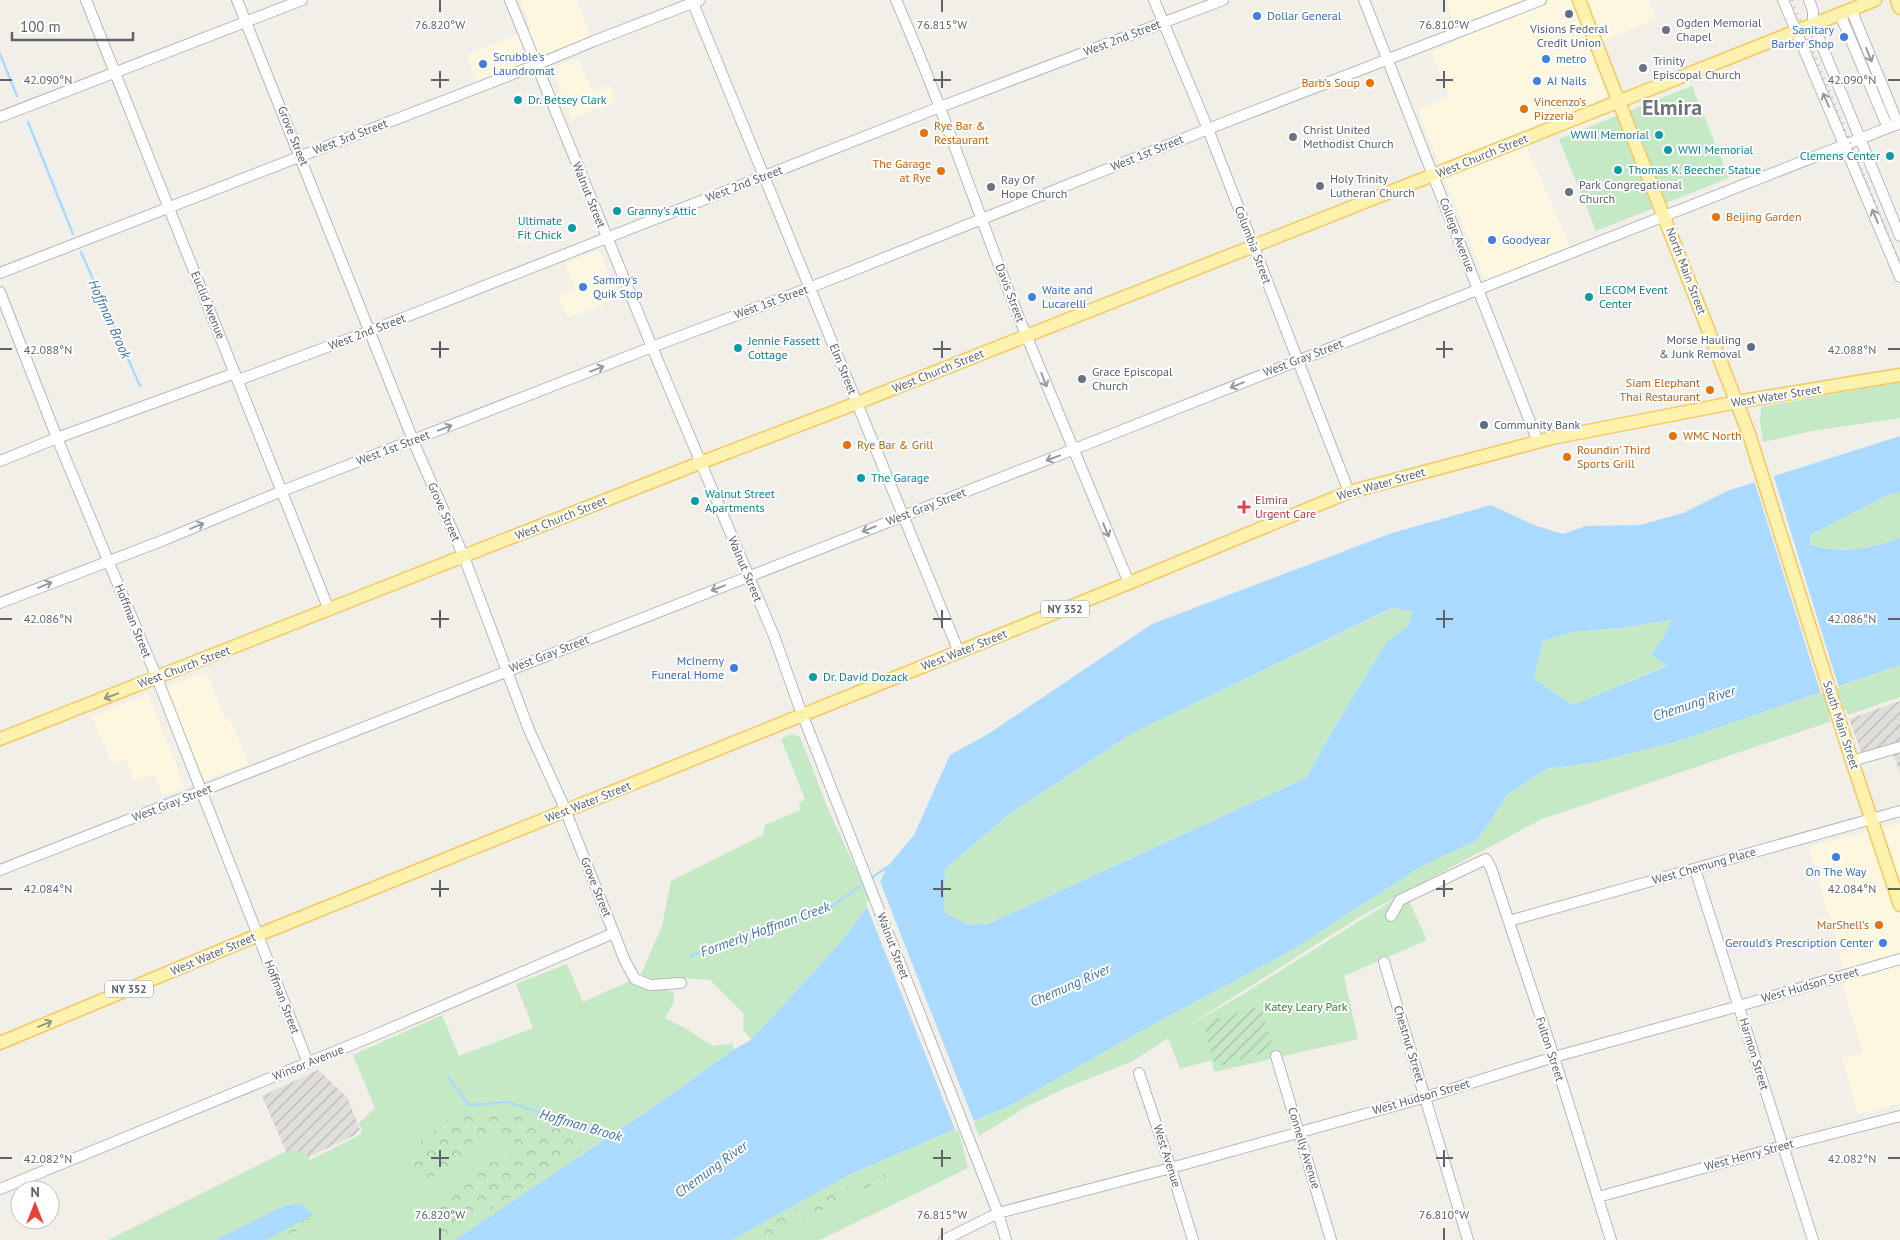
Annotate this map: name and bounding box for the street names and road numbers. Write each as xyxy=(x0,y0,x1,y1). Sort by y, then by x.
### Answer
street label: West 2nd Street xyxy=(1081,16,1162,59)
street label: Grove Street xyxy=(275,104,312,168)
street label: West 3rd Street xyxy=(310,115,389,158)
street label: West Church Street xyxy=(1434,130,1530,181)
street label: West 1st Street xyxy=(1108,131,1185,174)
street label: Walnut Street xyxy=(569,160,610,230)
street label: West 2nd Street xyxy=(703,162,784,205)
street label: College Avenue xyxy=(1436,195,1479,274)
street label: Columbia Street xyxy=(1232,204,1275,286)
street label: North Main Street xyxy=(1663,225,1710,316)
street label: Davis Street xyxy=(992,261,1029,324)
street label: Euclid Avenue xyxy=(188,269,229,341)
street label: West 1st Street xyxy=(732,281,810,322)
street label: West 2nd Street xyxy=(326,310,407,353)
street label: West Gray Street xyxy=(1261,335,1345,380)
street label: Elm Street xyxy=(826,341,860,396)
street label: West Church Street xyxy=(890,345,986,396)
street label: West Water Street xyxy=(1730,381,1822,410)
street label: West 1st Street xyxy=(354,427,432,468)
street label: West Water Street xyxy=(1335,464,1427,503)
street label: Grove Street xyxy=(425,480,464,544)
street label: West Gray Street xyxy=(884,484,968,529)
street label: West Church Street xyxy=(513,492,609,543)
street label: Walnut Street xyxy=(725,534,766,604)
street label: Hoffman Street xyxy=(112,582,155,660)
road number: NY 352 xyxy=(1041,600,1089,618)
street label: West Water Street xyxy=(919,626,1009,674)
street label: West Gray Street xyxy=(507,631,591,676)
street label: West Church Street xyxy=(136,642,232,691)
street label: South Main Street xyxy=(1820,679,1863,771)
street label: West Water Street xyxy=(543,778,633,826)
street label: West Gray Street xyxy=(130,780,214,825)
street label: West Chemung Place xyxy=(1650,844,1757,888)
street label: Grove Street xyxy=(578,855,615,919)
street label: Walnut Street xyxy=(874,911,913,981)
street label: West Water Street xyxy=(168,929,258,978)
street label: Hoffman Street xyxy=(261,958,303,1036)
street label: West Hudson Street xyxy=(1759,963,1860,1006)
road number: NY 352 xyxy=(105,981,153,998)
street label: Chestnut Street xyxy=(1391,1004,1428,1084)
street label: Fulton Street xyxy=(1533,1015,1568,1083)
street label: Harmon Street xyxy=(1736,1016,1773,1092)
street label: Winsor Avenue xyxy=(270,1041,346,1084)
street label: West Hudson Street xyxy=(1370,1075,1471,1118)
street label: Connelly Avenue xyxy=(1285,1105,1324,1190)
street label: West Avenue xyxy=(1150,1123,1185,1189)
street label: West Henry Street xyxy=(1703,1135,1795,1174)

